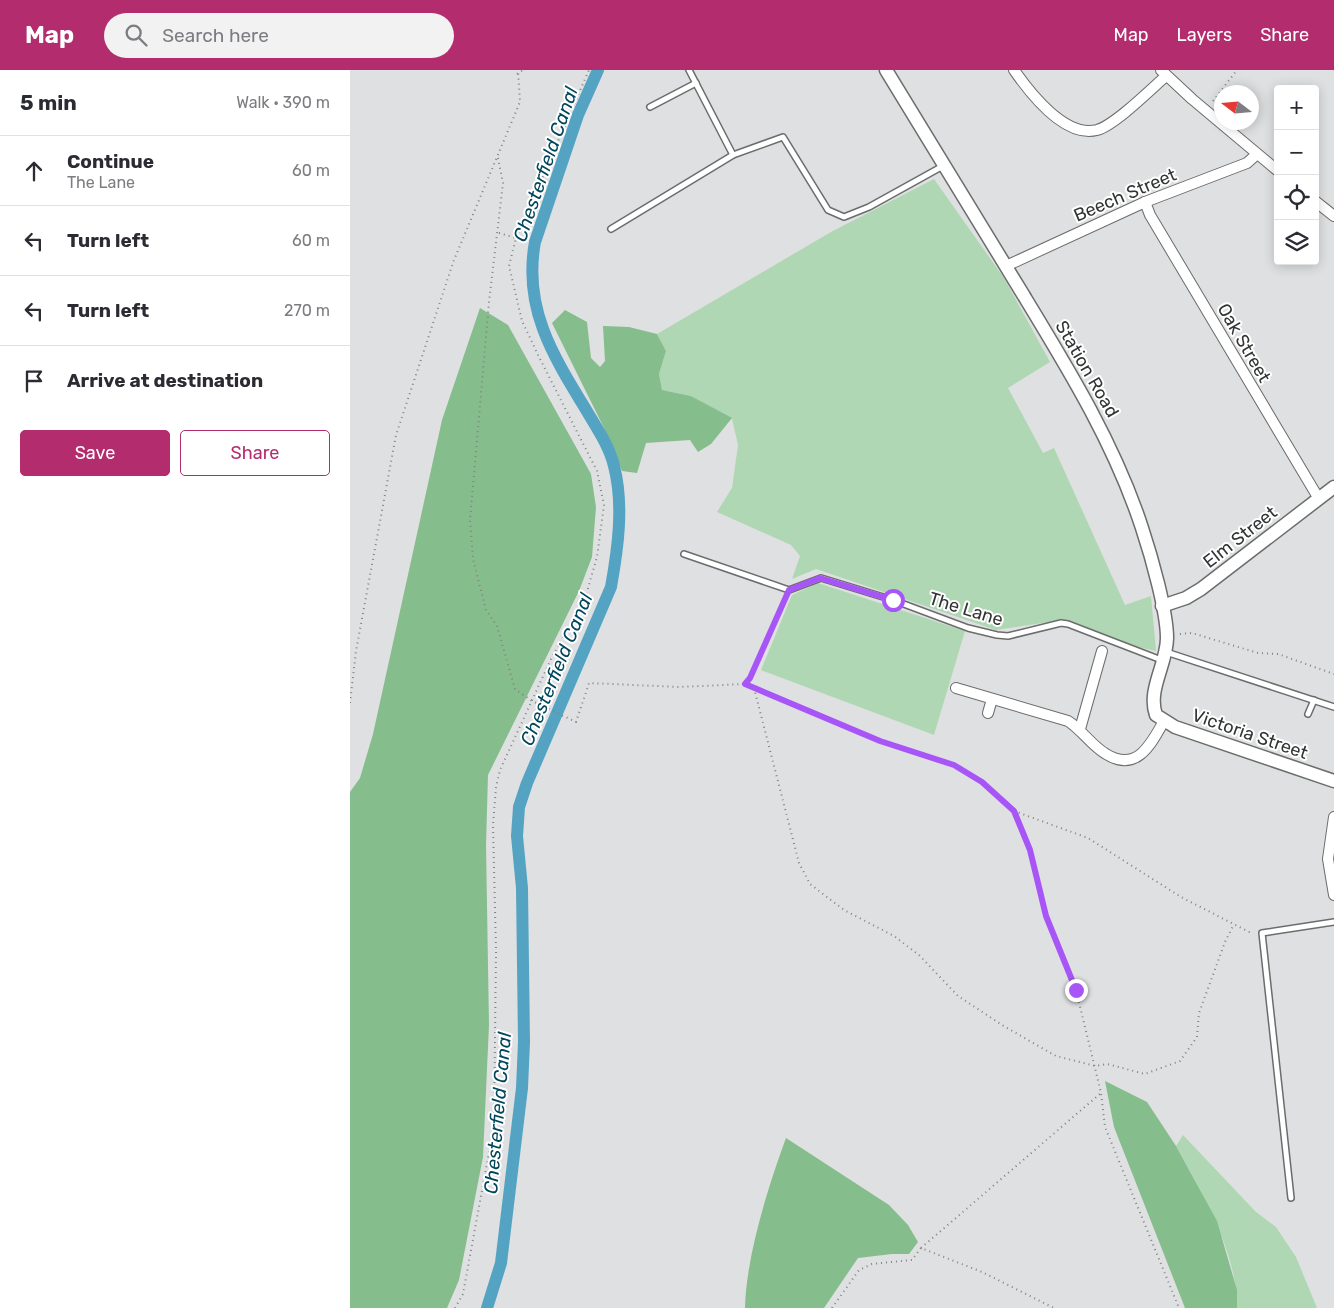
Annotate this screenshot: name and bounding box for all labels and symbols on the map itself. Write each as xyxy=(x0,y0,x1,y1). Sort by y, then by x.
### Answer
water label: Chesterfield Canal xyxy=(508,83,583,245)
north arrow xyxy=(1214,85,1259,130)
street label: Beech Street xyxy=(1070,163,1180,227)
street label: Oak Street xyxy=(1213,300,1275,386)
street label: Station Road xyxy=(1051,317,1123,421)
street label: Elm Street xyxy=(1199,501,1281,573)
street label: The Lane xyxy=(926,587,1006,631)
water label: Chesterfield Canal xyxy=(515,589,598,749)
route start xyxy=(882,589,905,612)
street label: Victoria Street xyxy=(1189,704,1311,764)
route end xyxy=(1065,979,1088,1002)
water label: Chesterfield Canal xyxy=(479,1031,516,1195)

